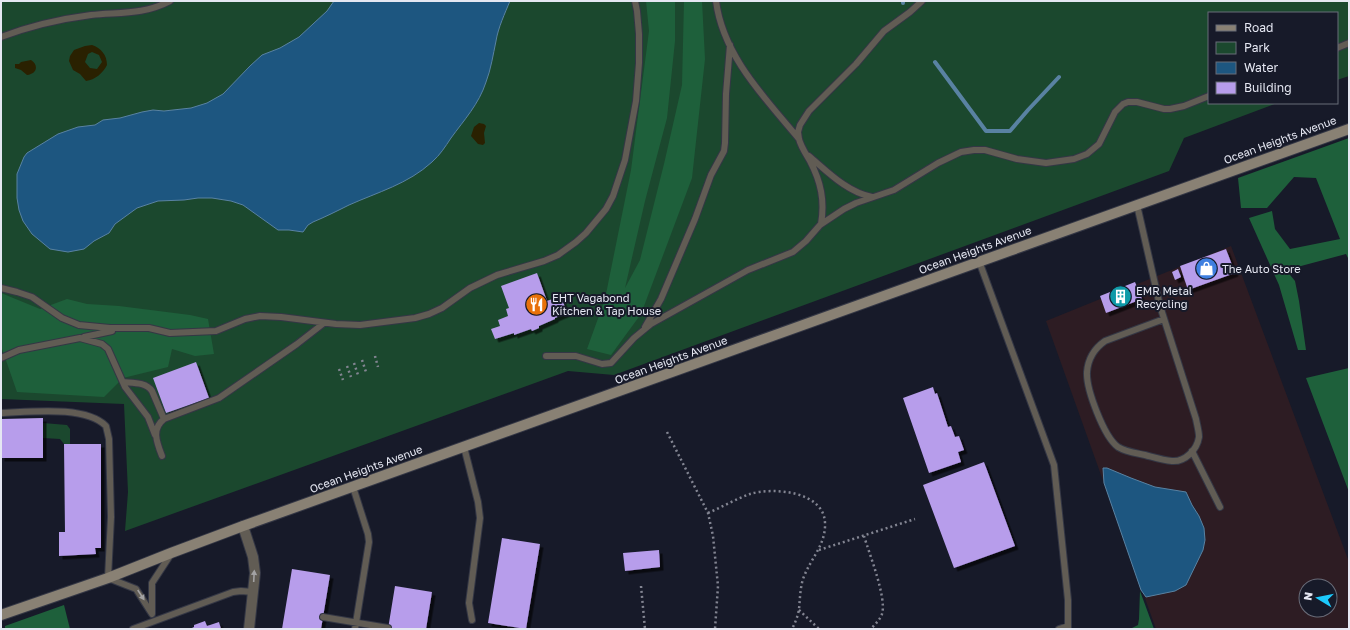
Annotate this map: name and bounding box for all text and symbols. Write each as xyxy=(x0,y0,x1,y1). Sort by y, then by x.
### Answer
legend xyxy=(1208,12,1338,104)
text: Road xyxy=(1244,20,1273,35)
text: Park xyxy=(1244,40,1270,55)
text: Water xyxy=(1244,60,1278,75)
text: Building xyxy=(1244,80,1292,95)
street label: Ocean Heights Avenue xyxy=(1222,113,1338,166)
street label: Ocean Heights Avenue xyxy=(917,223,1033,276)
shop icon: The Auto Store xyxy=(1194,256,1220,282)
place label: The Auto Store xyxy=(1222,262,1301,275)
building icon: EMR Metal Recycling xyxy=(1108,284,1134,310)
place label: EMR Metal Recycling xyxy=(1136,284,1193,310)
restaurant icon: EHT Vagabond Kitchen & Tap House xyxy=(523,291,549,317)
place label: EHT Vagabond Kitchen & Tap House xyxy=(552,291,661,317)
street label: Ocean Heights Avenue xyxy=(613,333,729,386)
street label: Ocean Heights Avenue xyxy=(308,442,424,495)
one-way arrow xyxy=(251,570,258,582)
north arrow xyxy=(1298,578,1338,618)
one-way arrow xyxy=(138,590,145,601)
text: N xyxy=(1301,591,1315,601)

